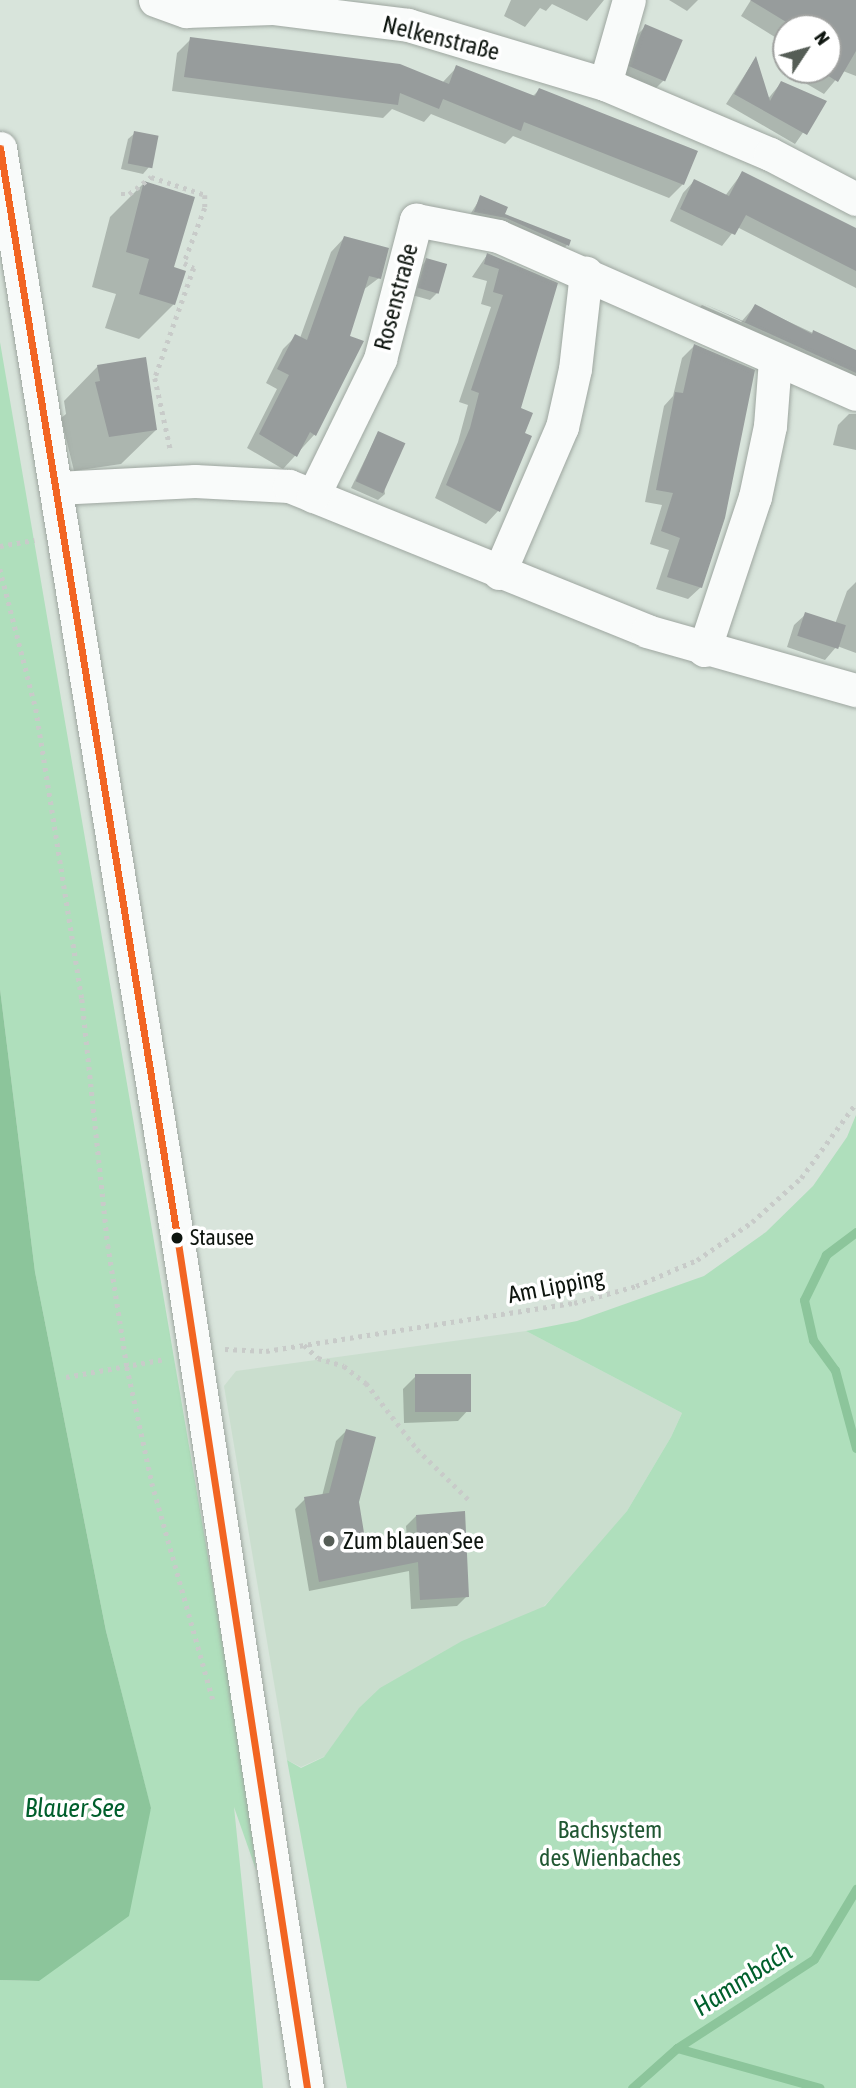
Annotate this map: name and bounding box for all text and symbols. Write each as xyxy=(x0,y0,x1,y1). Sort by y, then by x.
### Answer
street label: Nelkenstraße xyxy=(380,10,502,66)
north arrow xyxy=(772,14,842,84)
text: N xyxy=(810,27,835,49)
street label: Rosenstraße xyxy=(368,240,424,354)
place label: Stausee xyxy=(190,1225,254,1251)
marker: Stausee xyxy=(170,1231,184,1245)
street label: Am Lipping xyxy=(505,1263,607,1309)
place label: Zum blauen See xyxy=(343,1527,484,1555)
marker: Zum blauen See xyxy=(321,1533,337,1549)
water label: Blauer See xyxy=(25,1793,125,1825)
park label: Bachsystem des Wienbaches xyxy=(539,1816,681,1872)
water label: Hammbach xyxy=(688,1937,798,2023)

